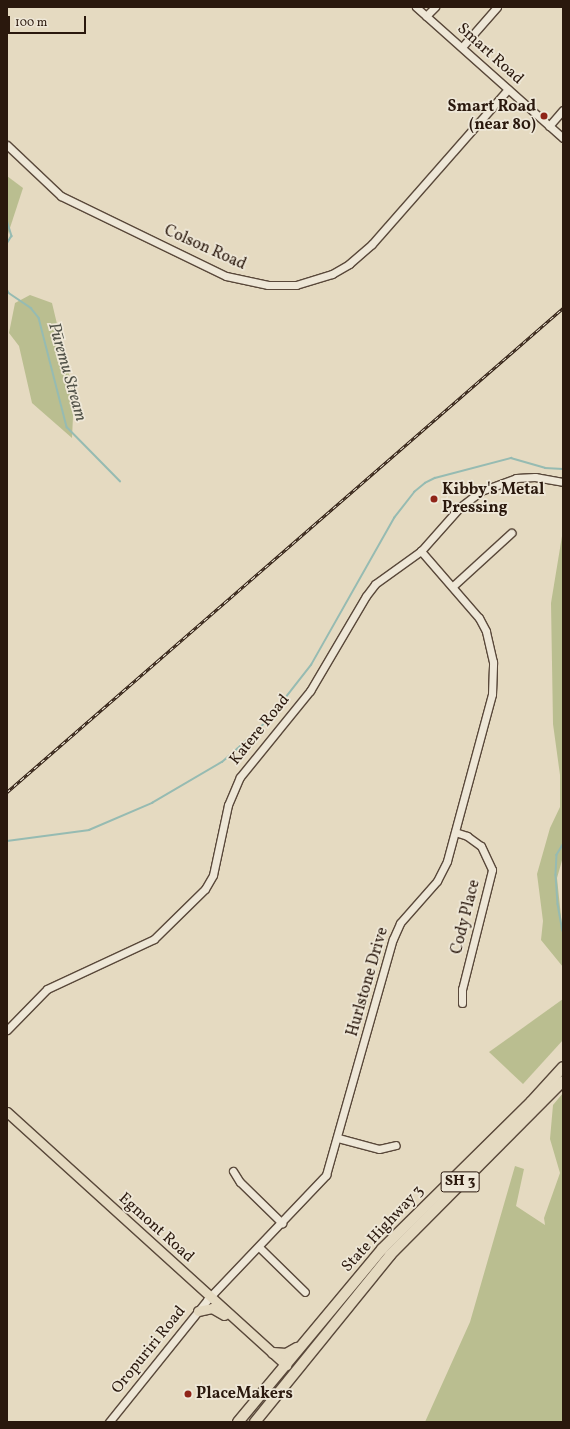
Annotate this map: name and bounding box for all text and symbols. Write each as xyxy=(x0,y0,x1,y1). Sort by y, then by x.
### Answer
scale bar xyxy=(10,8,88,34)
text: 100 m xyxy=(15,15,47,31)
street label: Smart Road xyxy=(453,19,527,89)
place label: Smart Road (near 80) xyxy=(448,97,536,135)
marker: Smart Road (near 80) xyxy=(539,111,549,121)
street label: Colson Road xyxy=(161,221,249,275)
water label: Pūremu Stream xyxy=(43,320,91,424)
place label: Kibby's Metal Pressing xyxy=(442,480,544,518)
marker: Kibby's Metal Pressing xyxy=(429,494,439,504)
street label: Katere Road xyxy=(226,691,294,769)
street label: Cody Place xyxy=(447,878,485,956)
street label: Hurlstone Drive xyxy=(343,925,393,1039)
road number: SH 3 xyxy=(440,1169,480,1195)
street label: State Highway 3 xyxy=(338,1181,428,1277)
street label: Egmont Road xyxy=(114,1189,198,1267)
street label: Oropuriri Road xyxy=(108,1302,190,1398)
place label: PlaceMakers xyxy=(196,1384,293,1404)
marker: PlaceMakers xyxy=(183,1389,193,1399)

